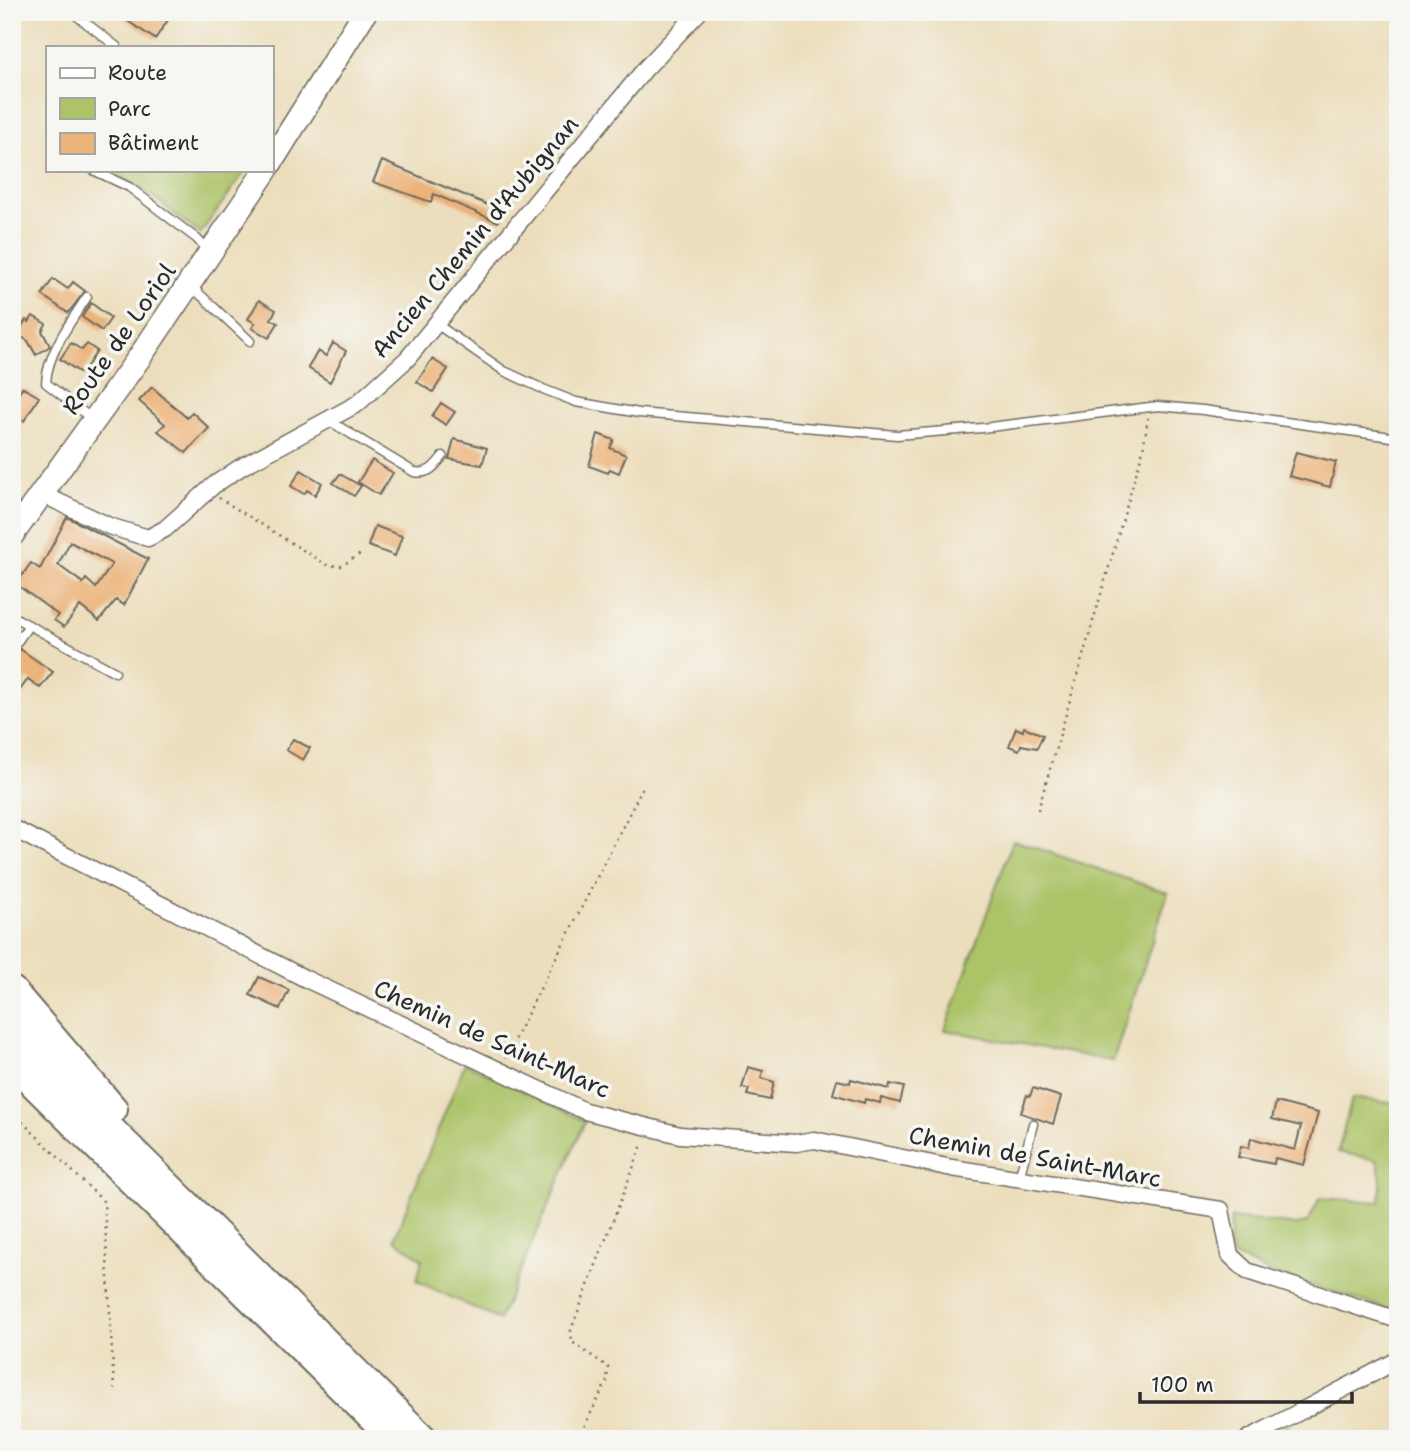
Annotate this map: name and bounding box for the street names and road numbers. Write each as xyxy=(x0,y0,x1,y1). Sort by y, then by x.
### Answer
street label: Ancien Chemin d'Aubignan xyxy=(364,109,586,365)
street label: Route de Loriol xyxy=(55,256,184,421)
street label: Chemin de Saint-Marc xyxy=(369,972,615,1106)
street label: Chemin de Saint-Marc xyxy=(906,1119,1164,1195)

